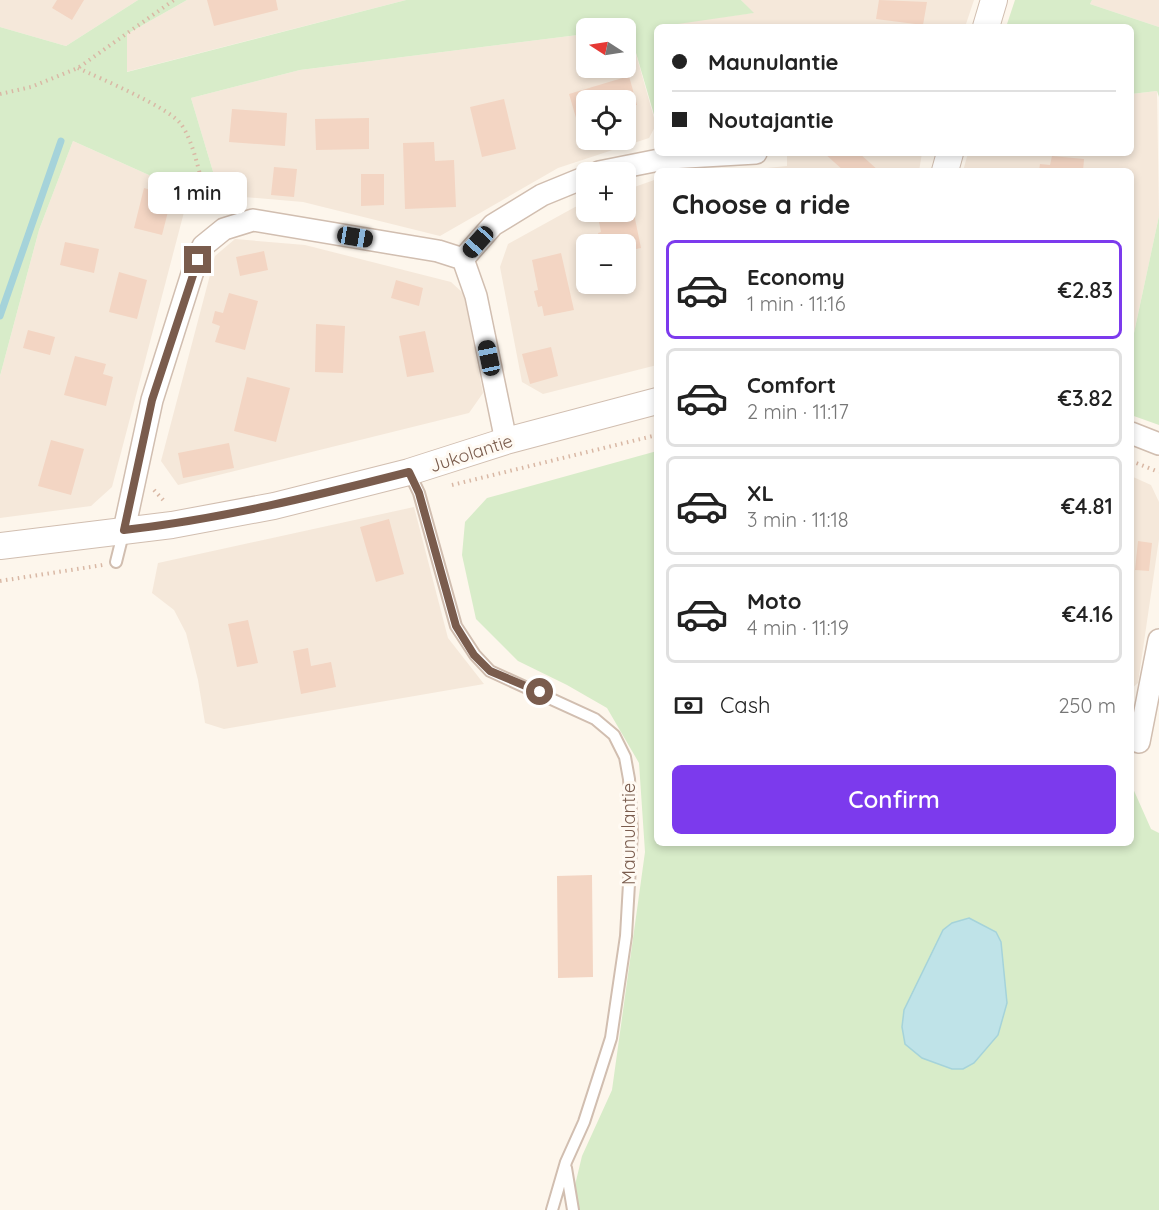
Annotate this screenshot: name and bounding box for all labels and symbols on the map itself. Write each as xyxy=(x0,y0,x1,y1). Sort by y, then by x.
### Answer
north arrow xyxy=(576,18,636,78)
callout: 1 min xyxy=(148,173,248,215)
car xyxy=(459,223,497,261)
car xyxy=(336,225,374,249)
route end xyxy=(184,246,211,273)
car xyxy=(476,339,502,377)
street label: Jukolantie xyxy=(426,429,516,477)
route start xyxy=(526,678,553,705)
street label: Maunulantie xyxy=(617,783,640,885)

